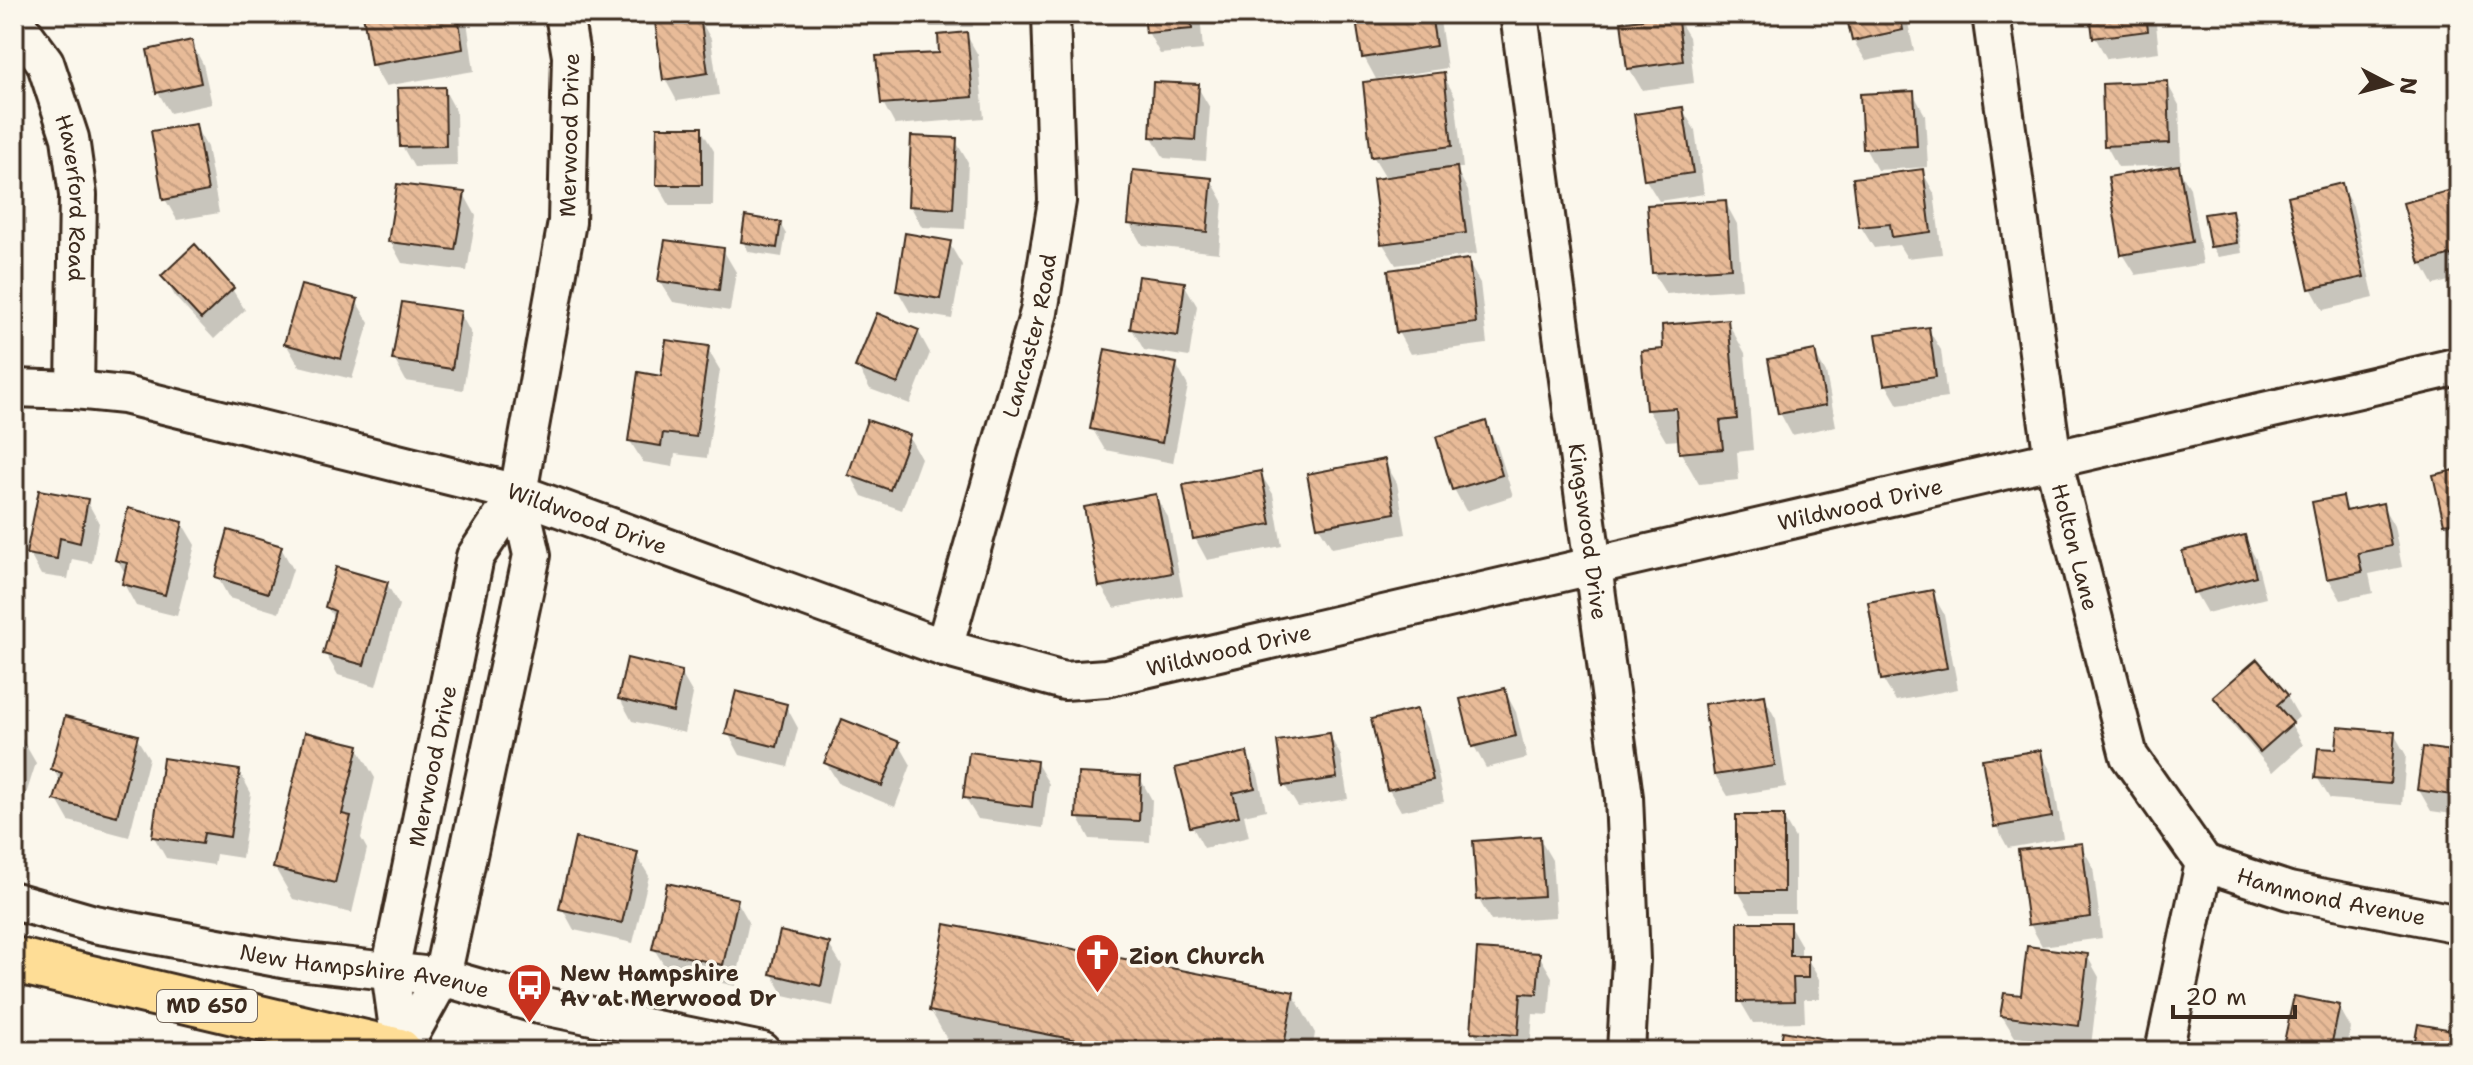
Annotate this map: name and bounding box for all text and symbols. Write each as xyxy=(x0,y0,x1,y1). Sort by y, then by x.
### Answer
north arrow xyxy=(2349,44,2429,124)
street label: Merwood Drive xyxy=(553,53,586,218)
text: N xyxy=(2393,76,2424,96)
street label: Haverford Road xyxy=(49,110,92,282)
street label: Lancaster Road xyxy=(995,252,1063,421)
street label: Kingswood Drive xyxy=(1562,441,1615,622)
street label: Wildwood Drive xyxy=(1775,471,1945,537)
street label: Wildwood Drive xyxy=(503,476,671,561)
street label: Holton Lane xyxy=(2045,480,2106,613)
street label: Wildwood Drive xyxy=(1143,617,1314,683)
street label: Merwood Drive xyxy=(401,683,463,849)
street label: Hammond Avenue xyxy=(2233,860,2428,932)
church icon: Zion Church xyxy=(1074,932,1122,995)
street label: New Hampshire Avenue xyxy=(237,937,493,1004)
place label: Zion Church xyxy=(1129,942,1265,971)
place label: New Hampshire Av at Merwood Dr xyxy=(560,959,777,1013)
bus stop icon: New Hampshire Av at Merwood Dr xyxy=(505,962,553,1025)
scale bar xyxy=(2173,969,2295,1019)
text: 20 m xyxy=(2185,981,2247,1013)
road number: MD 650 xyxy=(157,990,257,1022)

